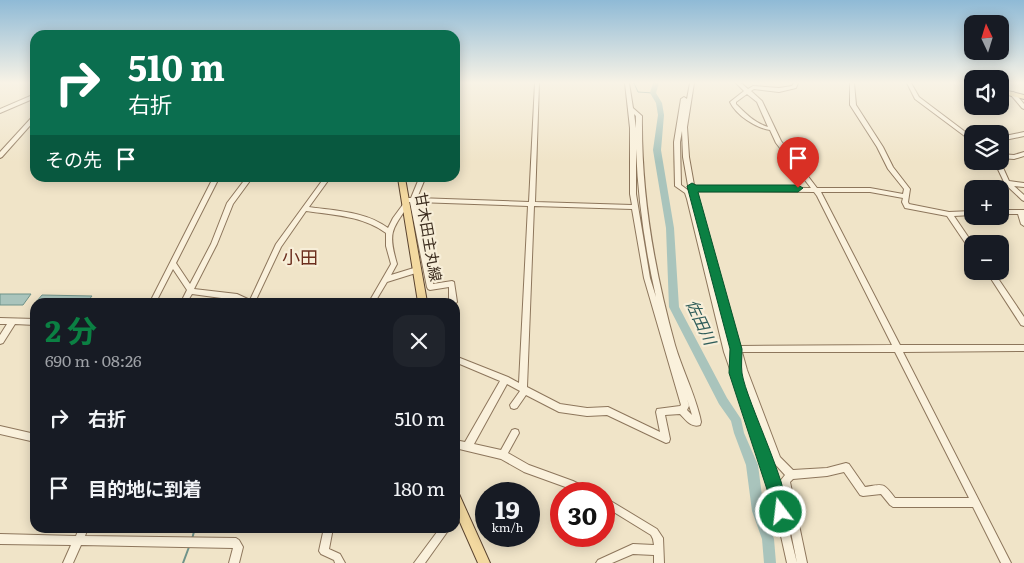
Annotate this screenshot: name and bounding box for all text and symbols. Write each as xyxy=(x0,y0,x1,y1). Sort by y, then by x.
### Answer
north arrow xyxy=(964,15,1009,60)
map controls xyxy=(964,15,1009,280)
text: 510 m xyxy=(128,40,225,92)
icon: right xyxy=(45,50,110,115)
button: sound xyxy=(964,70,1009,115)
text: 右折 xyxy=(128,87,172,120)
button: layers xyxy=(964,125,1009,170)
pin xyxy=(777,137,819,188)
icon: arrive xyxy=(784,144,812,172)
text: その先 xyxy=(45,145,102,173)
icon: arrive xyxy=(112,145,140,173)
button: + xyxy=(964,180,1009,225)
street label: 甘木田主丸線 xyxy=(410,190,449,283)
button: − xyxy=(964,235,1009,280)
district label: 小田 xyxy=(282,243,318,270)
water label: 佐田川 xyxy=(681,295,724,350)
text: 2 分 xyxy=(45,307,97,351)
button: close xyxy=(393,315,445,367)
text: 690 m · 08:26 xyxy=(45,348,142,372)
icon: right xyxy=(45,404,73,432)
text: 右折 xyxy=(88,404,126,432)
text: 510 m xyxy=(394,404,445,432)
icon: arrive xyxy=(45,474,73,502)
text: 目的地に到着 xyxy=(88,474,202,502)
text: 180 m xyxy=(394,474,445,502)
speed limit sign: 30 xyxy=(550,482,615,547)
position arrow xyxy=(754,485,806,537)
text: 19 xyxy=(495,490,520,527)
text: km/h xyxy=(492,518,523,536)

